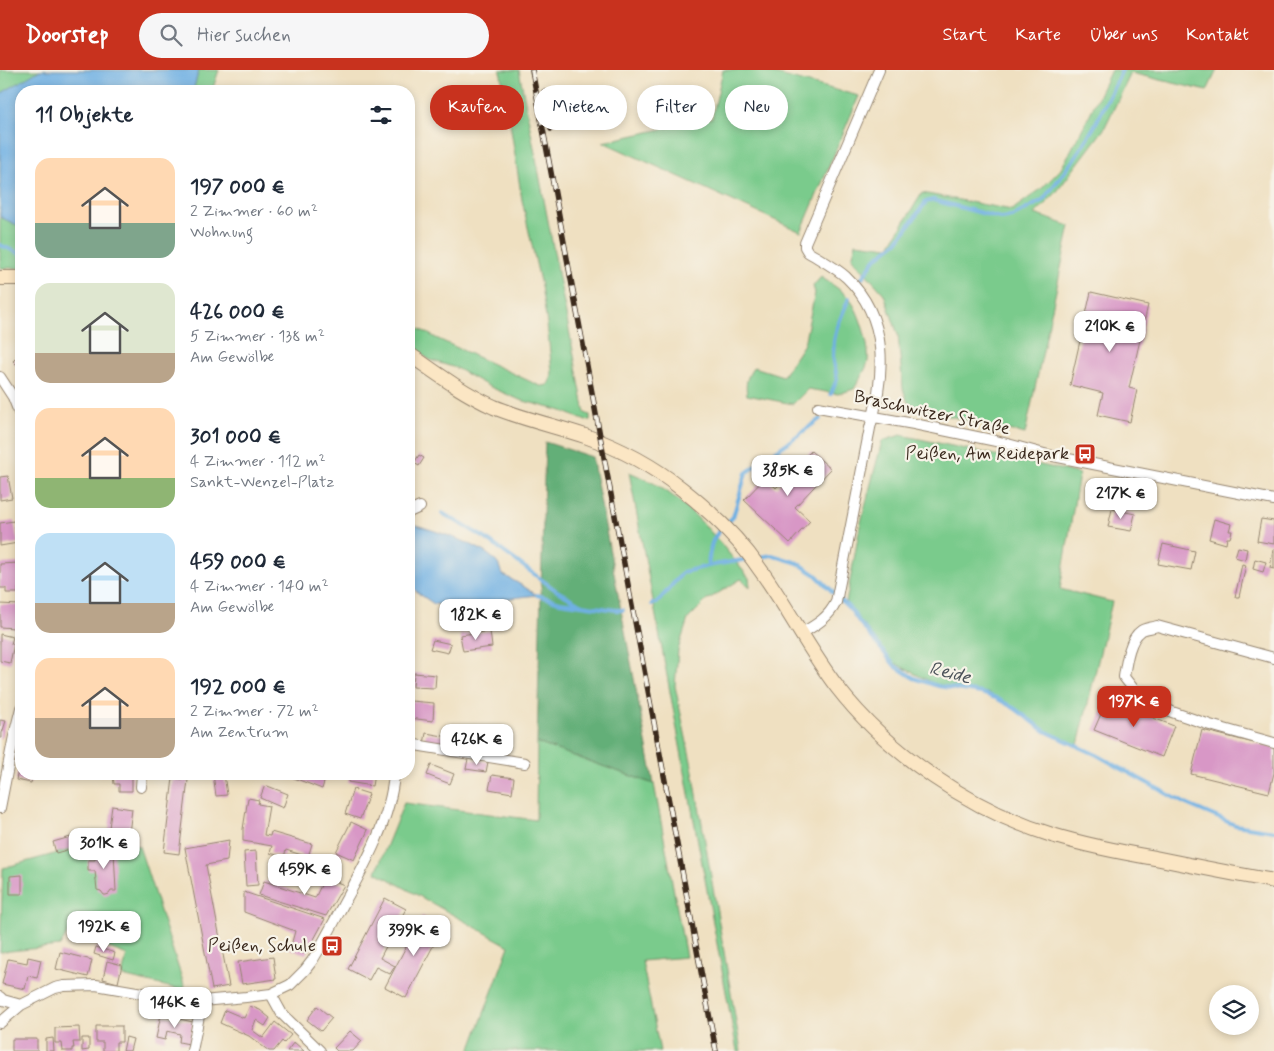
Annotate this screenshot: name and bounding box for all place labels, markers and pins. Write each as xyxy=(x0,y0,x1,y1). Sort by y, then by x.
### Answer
pin: 210K € xyxy=(1069,310,1151,353)
place label: Peißen, Am Reidepark xyxy=(906,442,1069,466)
bus stop icon: Peißen, Am Reidepark xyxy=(1073,442,1097,466)
pin: 385K € xyxy=(747,454,829,497)
pin: 217K € xyxy=(1080,478,1162,520)
pin: 182K € xyxy=(435,598,517,641)
pin: 197K € xyxy=(1093,686,1175,728)
pin: 426K € xyxy=(436,724,518,766)
pin: 301K € xyxy=(63,828,145,870)
pin: 459K € xyxy=(264,854,346,896)
pin: 192K € xyxy=(63,910,145,953)
pin: 399K € xyxy=(373,914,455,957)
place label: Peißen, Schule xyxy=(208,934,316,958)
bus stop icon: Peißen, Schule xyxy=(320,934,344,958)
pin: 146K € xyxy=(134,986,216,1029)

